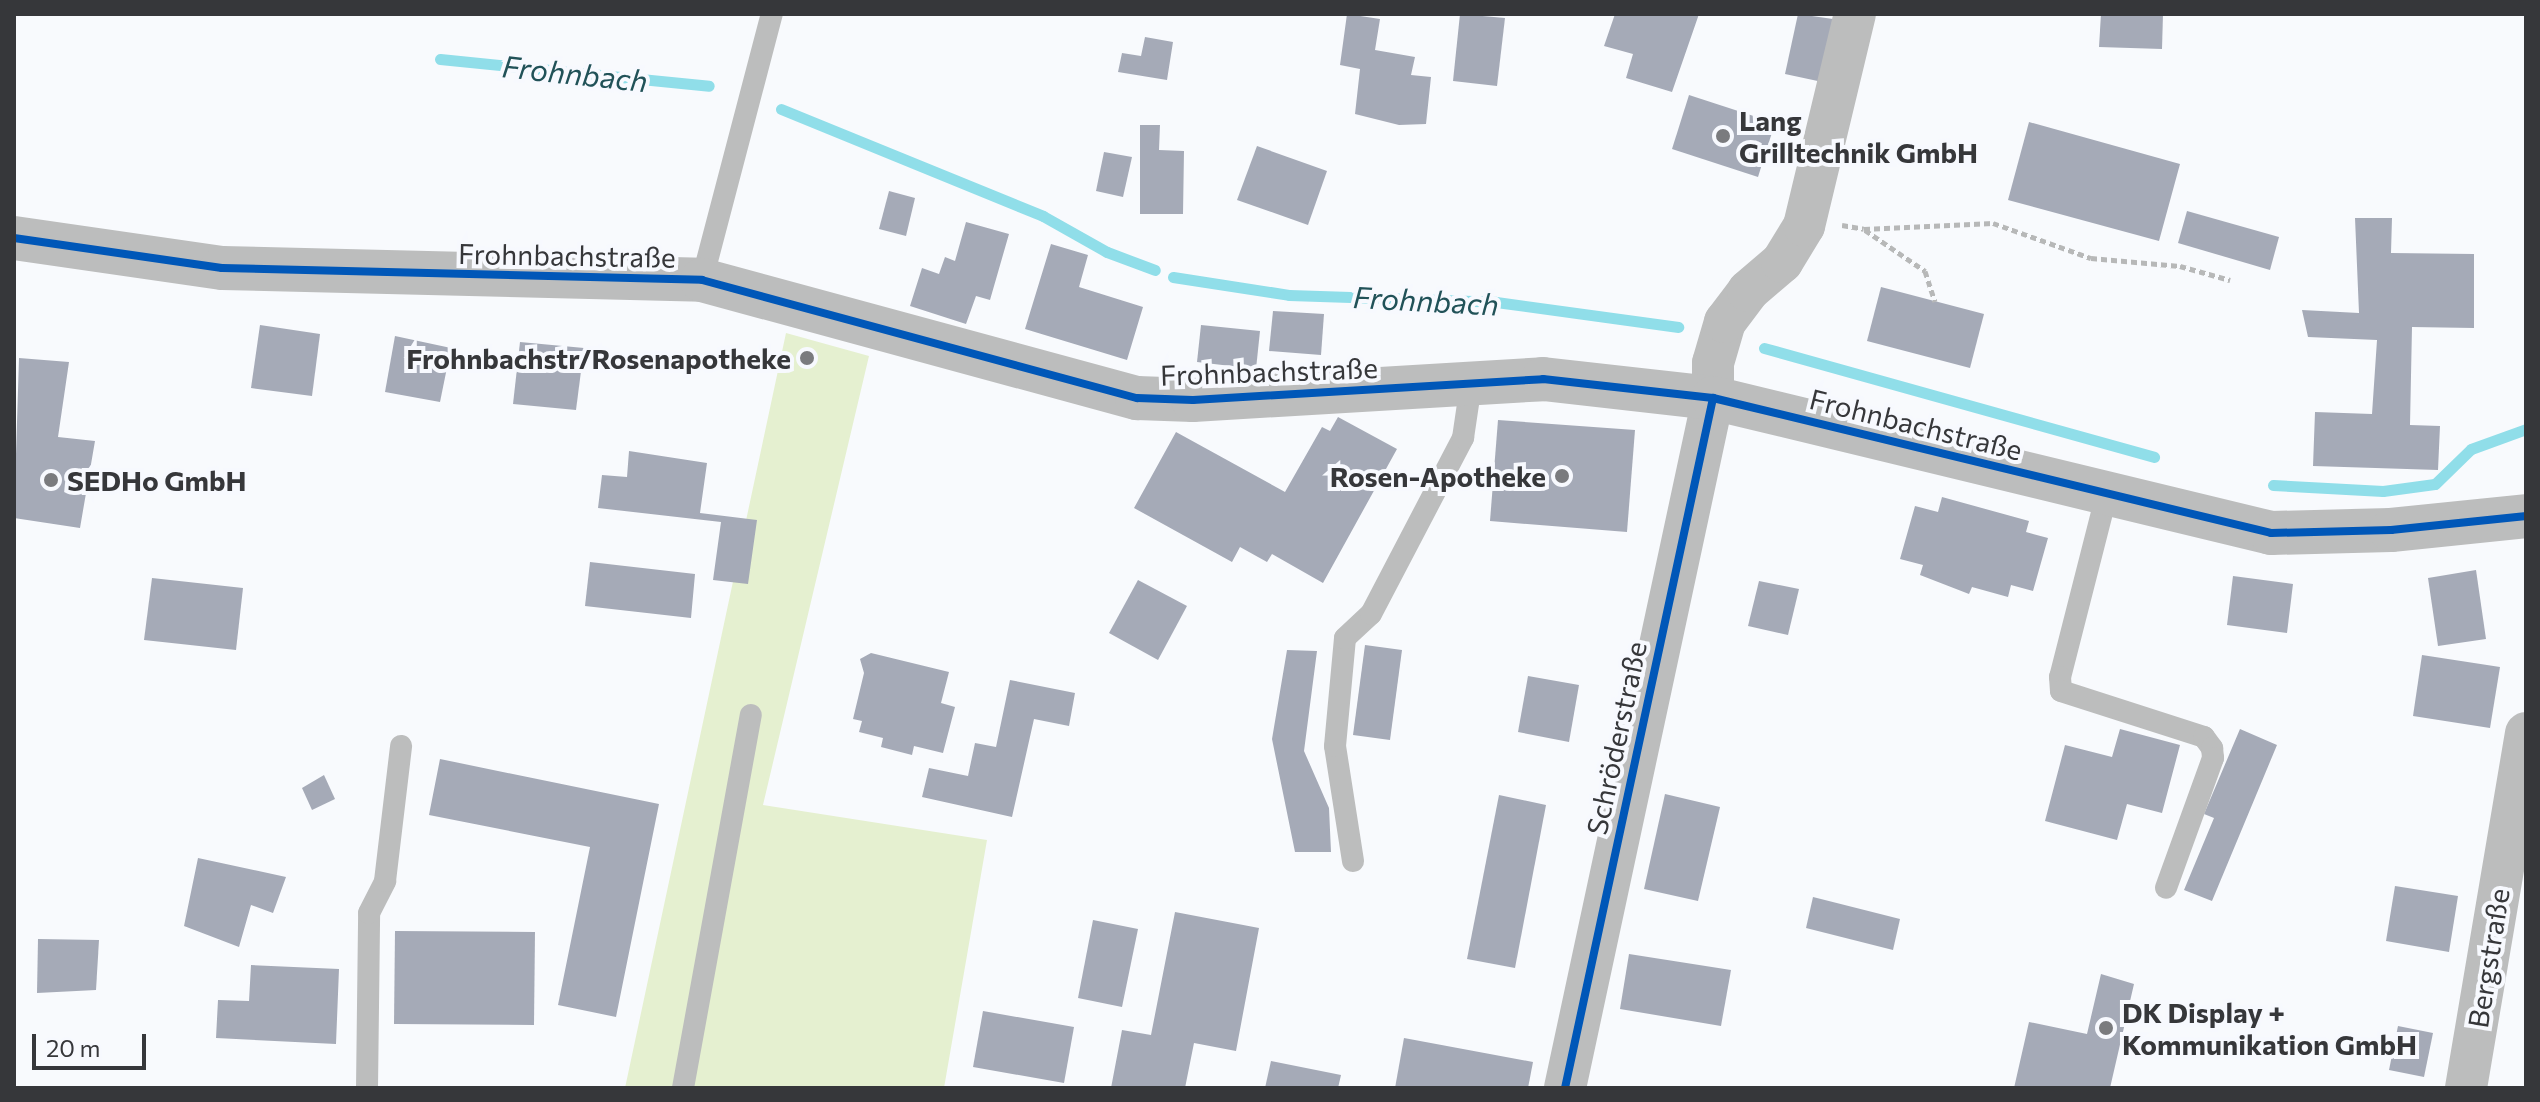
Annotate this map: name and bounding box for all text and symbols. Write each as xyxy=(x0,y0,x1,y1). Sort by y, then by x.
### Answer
water label: Frohnbach xyxy=(501,47,649,99)
place label: Lang Grilltechnik GmbH xyxy=(1739,103,1978,169)
marker: Lang Grilltechnik GmbH xyxy=(1714,127,1732,145)
street label: Frohnbachstraße xyxy=(458,236,676,274)
water label: Frohnbach xyxy=(1352,278,1500,322)
place label: Frohnbachstr/Rosenapotheke xyxy=(406,341,791,375)
marker: Frohnbachstr/Rosenapotheke xyxy=(798,349,816,367)
street label: Frohnbachstraße xyxy=(1160,350,1378,392)
street label: Frohnbachstraße xyxy=(1806,381,2026,467)
place label: Rosen-Apotheke xyxy=(1330,459,1546,493)
place label: SEDHo GmbH xyxy=(67,463,247,497)
marker: Rosen-Apotheke xyxy=(1553,467,1571,485)
marker: SEDHo GmbH xyxy=(42,471,60,489)
street label: Schröderstraße xyxy=(1579,638,1653,838)
street label: Bergstraße xyxy=(2460,886,2516,1030)
place label: DK Display + Kommunikation GmbH xyxy=(2122,995,2417,1061)
scale bar xyxy=(36,1018,150,1068)
marker: DK Display + Kommunikation GmbH xyxy=(2097,1019,2115,1037)
text: 20 m xyxy=(46,1033,100,1062)

